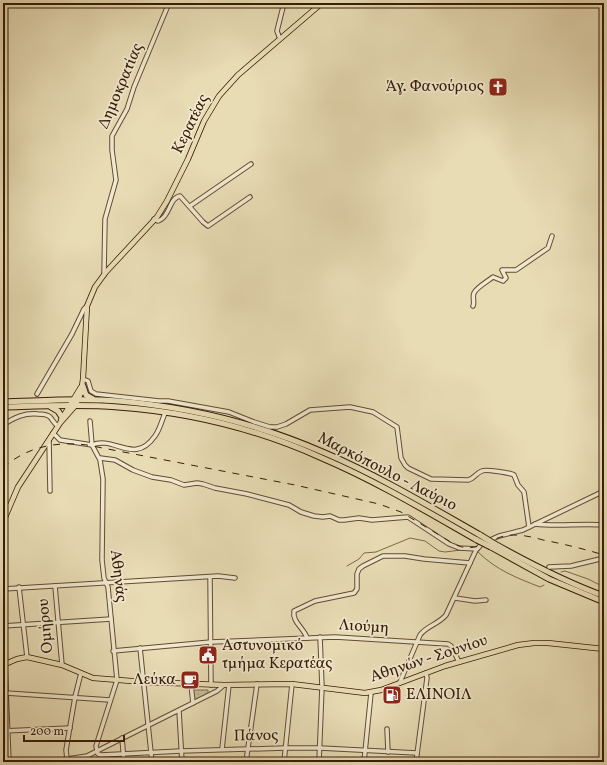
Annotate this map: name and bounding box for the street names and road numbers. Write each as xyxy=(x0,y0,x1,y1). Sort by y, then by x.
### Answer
street label: Δημοκρατίας xyxy=(93,40,149,132)
street label: Κερατέας xyxy=(167,91,215,157)
street label: Μαρκόπουλο - Λαύριο xyxy=(313,427,461,517)
street label: Αθηνάς xyxy=(104,548,132,604)
street label: Ομήρου xyxy=(33,597,59,654)
street label: Λιούμη xyxy=(338,614,390,640)
street label: Αθηνών - Σουνίου xyxy=(367,630,491,688)
street label: Πάνος xyxy=(233,725,279,747)

